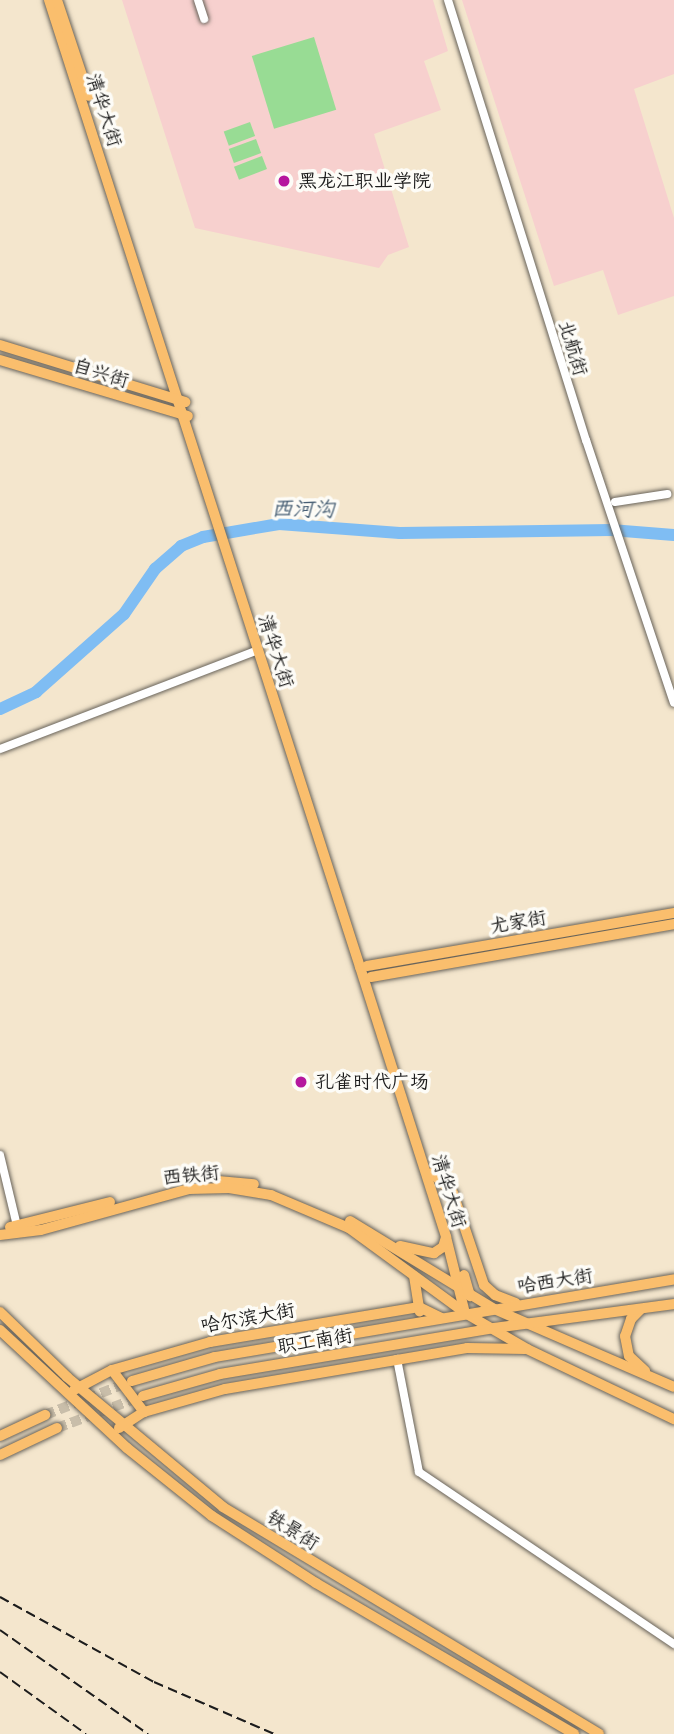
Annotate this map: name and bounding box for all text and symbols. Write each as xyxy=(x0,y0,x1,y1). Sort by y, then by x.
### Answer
street label: 清华大街 xyxy=(81,70,127,150)
place label: 黑龙江职业学院 xyxy=(298,170,431,192)
marker: 黑龙江职业学院 xyxy=(276,173,292,189)
street label: 北航街 xyxy=(554,317,592,379)
street label: 自兴街 xyxy=(70,354,132,392)
water label: 西河沟 xyxy=(271,496,335,522)
street label: 清华大街 xyxy=(253,611,299,691)
street label: 尤家街 xyxy=(488,906,548,938)
place label: 孔雀时代广场 xyxy=(315,1071,429,1093)
marker: 孔雀时代广场 xyxy=(293,1074,309,1090)
street label: 清华大街 xyxy=(427,1151,471,1231)
street label: 西铁街 xyxy=(161,1161,221,1189)
street label: 哈西大街 xyxy=(516,1264,594,1298)
street label: 哈尔滨大街 xyxy=(199,1299,297,1337)
street label: 职工南街 xyxy=(276,1324,354,1358)
street label: 铁景街 xyxy=(263,1505,323,1555)

